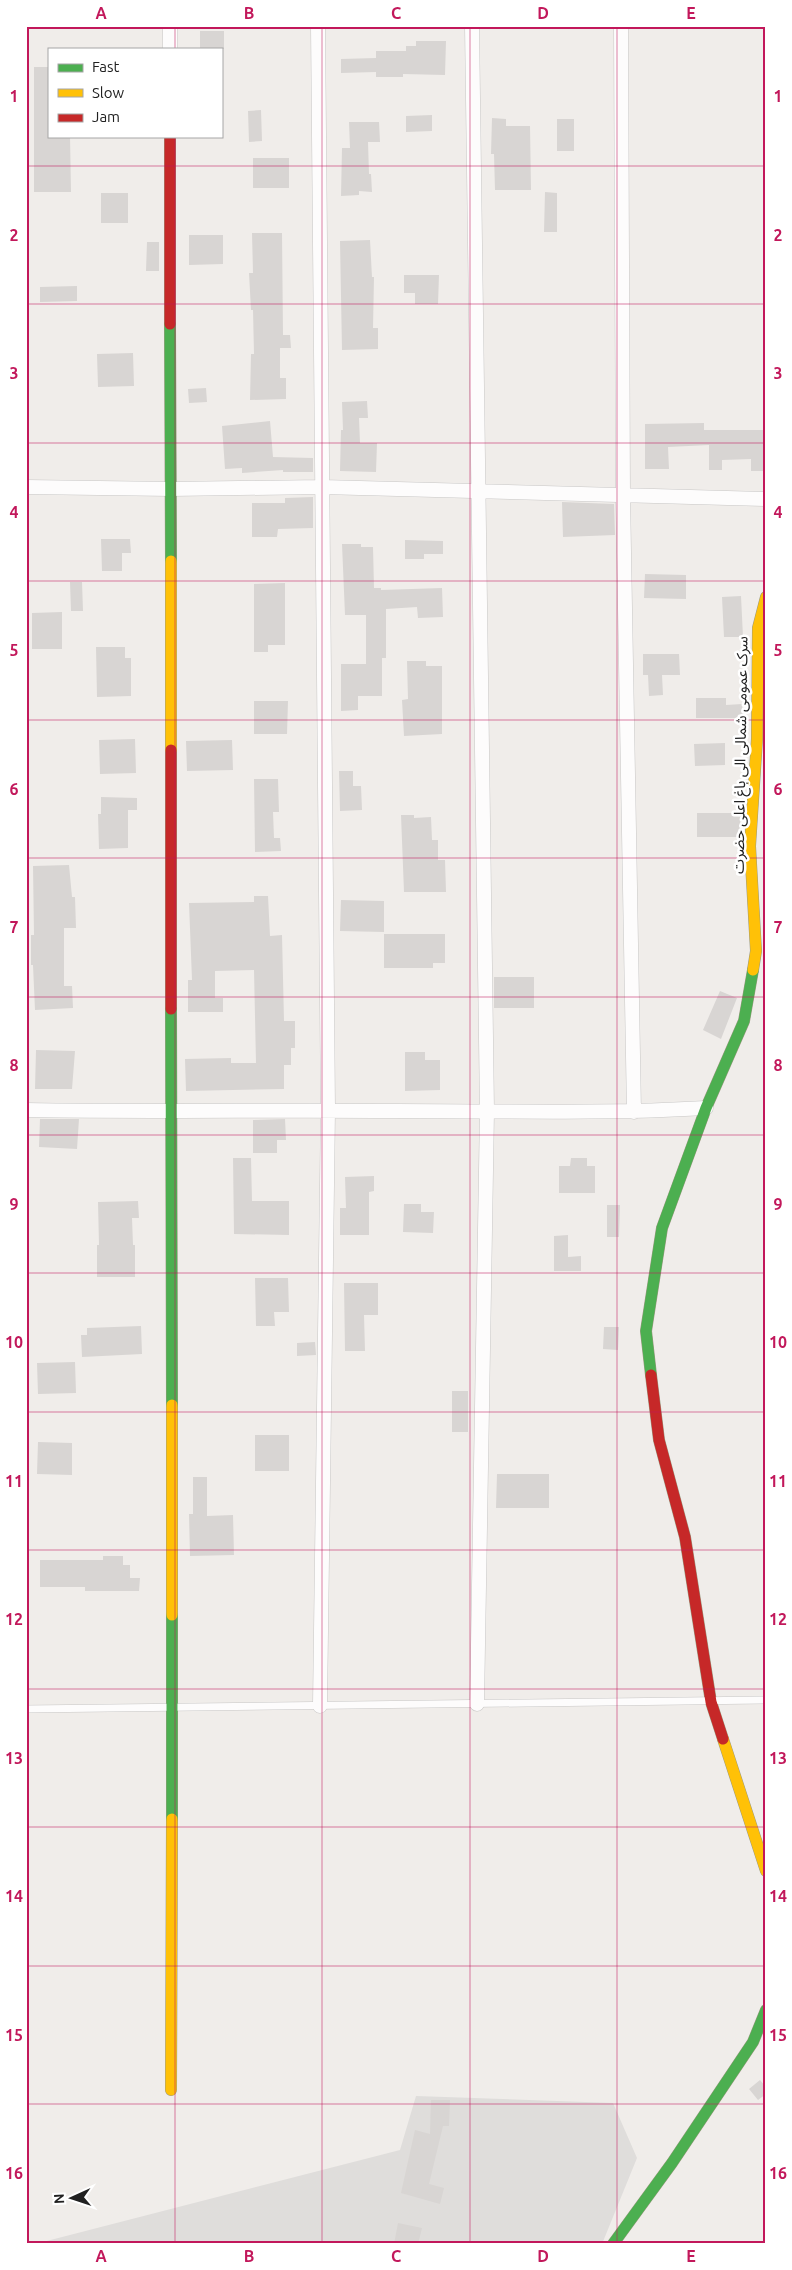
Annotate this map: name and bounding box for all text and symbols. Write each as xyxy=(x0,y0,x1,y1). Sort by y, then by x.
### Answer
text: A xyxy=(95,4,107,22)
text: B xyxy=(244,4,254,22)
text: C xyxy=(391,4,401,22)
text: D xyxy=(537,4,549,22)
text: E xyxy=(686,4,696,22)
legend xyxy=(48,48,222,138)
text: Fast xyxy=(92,58,120,75)
text: Slow xyxy=(92,84,125,101)
text: 1 xyxy=(9,87,19,105)
text: 1 xyxy=(773,87,783,105)
text: Jam xyxy=(92,108,120,125)
text: 2 xyxy=(9,226,19,244)
text: 2 xyxy=(773,226,783,244)
text: 3 xyxy=(9,364,19,382)
text: 3 xyxy=(773,364,783,382)
text: 4 xyxy=(9,503,19,521)
text: 4 xyxy=(773,503,783,521)
street label: سرک عمومی شمالی الی باغ اعلی حضرت xyxy=(729,636,755,874)
text: 5 xyxy=(9,641,19,659)
text: 5 xyxy=(773,641,783,659)
text: 6 xyxy=(9,780,19,798)
text: 6 xyxy=(773,780,783,798)
text: 7 xyxy=(9,918,19,936)
text: 7 xyxy=(773,918,783,936)
text: 8 xyxy=(9,1056,19,1074)
text: 8 xyxy=(773,1056,783,1074)
text: 9 xyxy=(9,1195,19,1213)
text: 9 xyxy=(773,1195,783,1213)
text: 10 xyxy=(5,1333,23,1351)
text: 10 xyxy=(769,1333,787,1351)
text: 11 xyxy=(5,1472,23,1490)
text: 11 xyxy=(769,1472,787,1490)
text: 12 xyxy=(5,1610,23,1628)
text: 12 xyxy=(769,1610,787,1628)
text: 13 xyxy=(5,1749,23,1767)
text: 13 xyxy=(769,1749,787,1767)
text: 14 xyxy=(5,1887,23,1905)
text: 14 xyxy=(769,1887,787,1905)
text: 15 xyxy=(5,2026,23,2044)
text: 15 xyxy=(769,2026,787,2044)
text: 16 xyxy=(5,2164,23,2182)
text: 16 xyxy=(769,2164,787,2182)
north arrow xyxy=(48,2172,98,2222)
text: N xyxy=(51,2193,67,2204)
text: A xyxy=(95,2247,107,2265)
text: B xyxy=(244,2247,254,2265)
text: C xyxy=(391,2247,401,2265)
text: D xyxy=(537,2247,549,2265)
text: E xyxy=(686,2247,696,2265)

